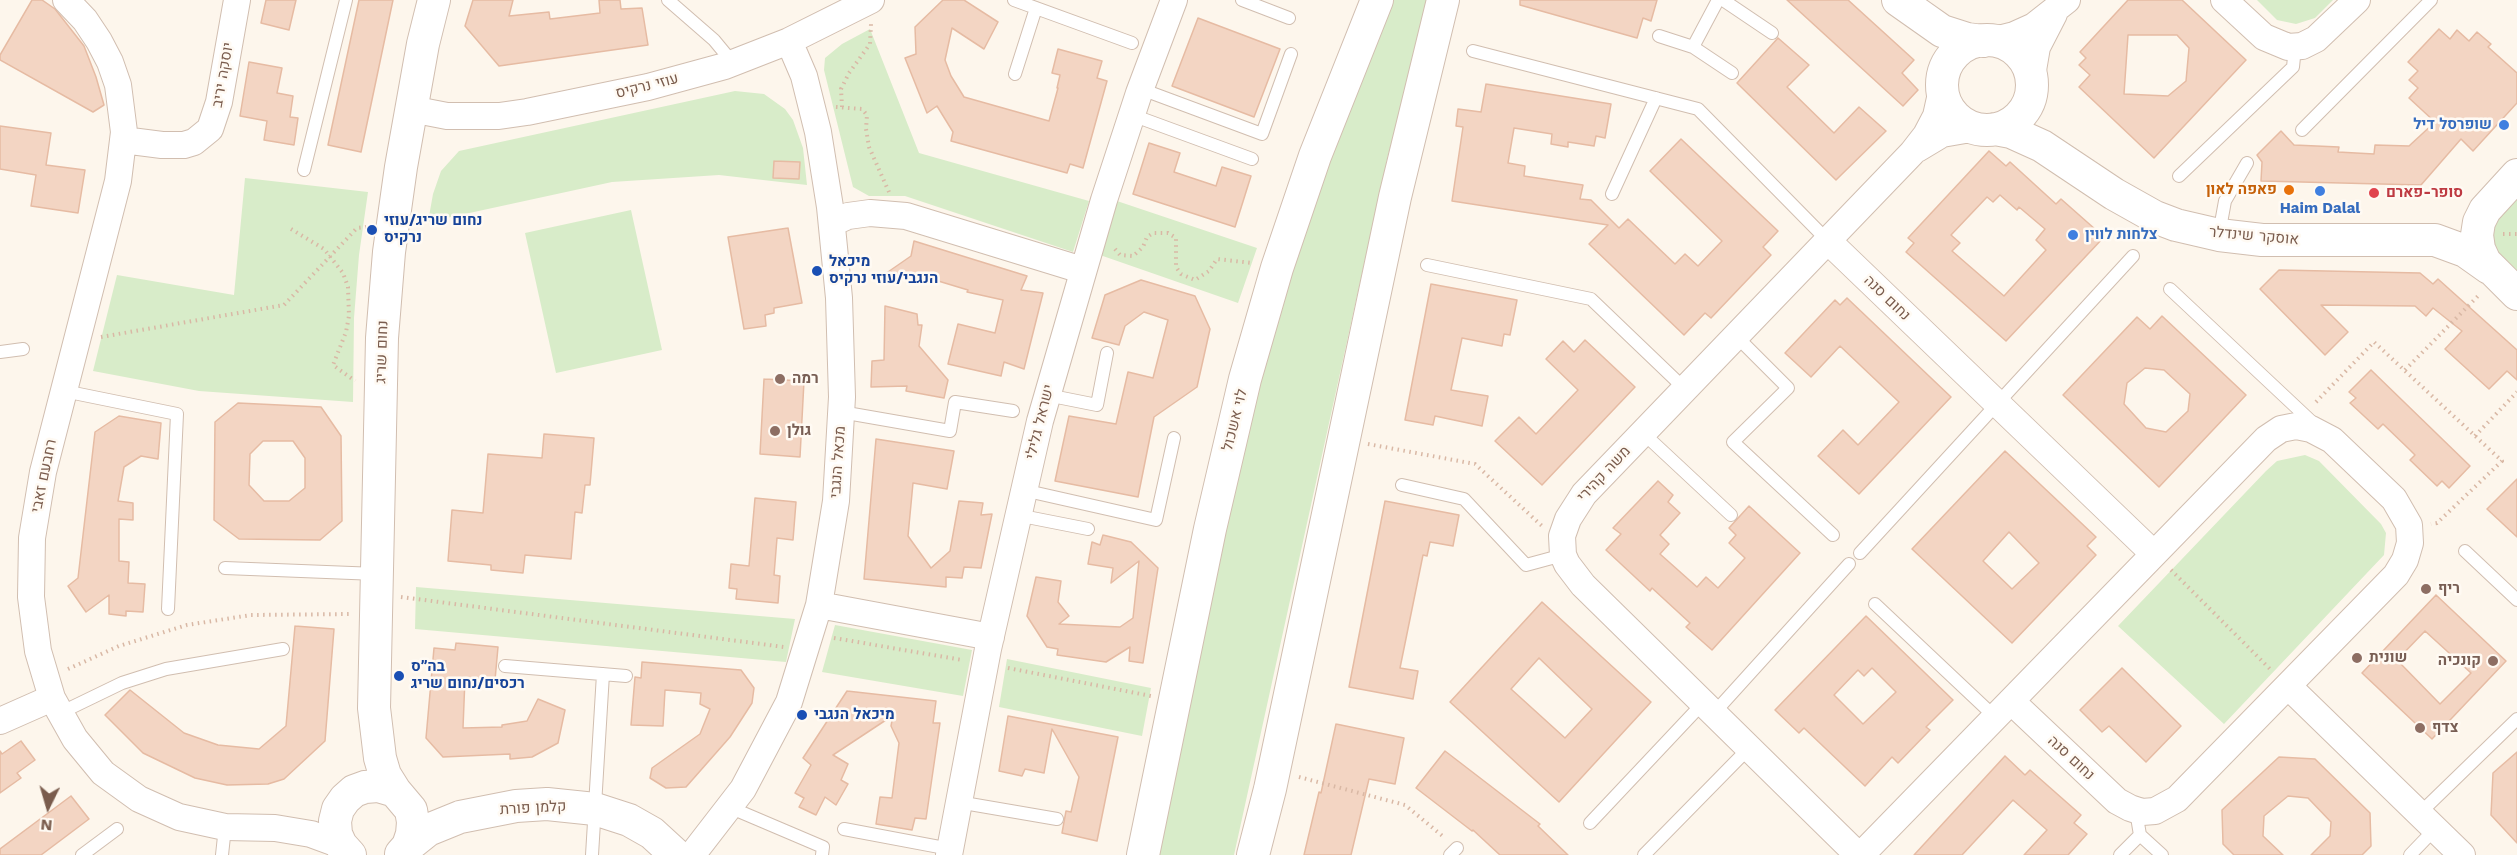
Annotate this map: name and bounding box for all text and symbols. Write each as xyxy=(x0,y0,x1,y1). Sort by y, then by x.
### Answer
street label: יוסקה יריב xyxy=(208,41,238,109)
street label: עוזי נרקיס xyxy=(614,69,680,103)
place label: שופרסל דיל xyxy=(2413,116,2492,134)
marker: שופרסל דיל xyxy=(2497,118,2511,132)
place label: פאפה לאון xyxy=(2206,181,2277,199)
marker: פאפה לאון xyxy=(2282,183,2296,197)
marker: Haim Dalal xyxy=(2313,184,2327,198)
place label: סופר-פארם xyxy=(2386,184,2463,202)
marker: סופר-פארם xyxy=(2367,186,2381,200)
place label: Haim Dalal xyxy=(2280,200,2360,218)
place label: נחום שריג/עוזי נרקיס xyxy=(384,212,482,247)
marker: נחום שריג/עוזי נרקיס xyxy=(365,223,379,237)
street label: אוסקר שינדלר xyxy=(2208,223,2300,249)
place label: צלחות לווין xyxy=(2085,226,2158,244)
marker: צלחות לווין xyxy=(2066,228,2080,242)
place label: מיכאל הנגבי/עוזי נרקיס xyxy=(829,253,938,288)
marker: מיכאל הנגבי/עוזי נרקיס xyxy=(810,264,824,278)
street label: נחום סנה xyxy=(1860,272,1914,324)
street label: נחום שריג xyxy=(372,320,392,384)
place label: רמה xyxy=(792,370,819,388)
marker: רמה xyxy=(773,372,787,386)
street label: ישראל גלילי xyxy=(1022,383,1058,461)
street label: לוי אשכול xyxy=(1219,387,1251,453)
place label: גולן xyxy=(787,422,811,440)
marker: גולן xyxy=(768,424,782,438)
street label: מכאל הנגבי xyxy=(826,425,850,499)
street label: רחבעם זאבי xyxy=(27,437,61,515)
street label: משה קהירי xyxy=(1574,442,1634,506)
place label: ריף xyxy=(2438,580,2460,598)
marker: ריף xyxy=(2419,582,2433,596)
place label: שונית xyxy=(2369,649,2407,667)
marker: שונית xyxy=(2350,651,2364,665)
place label: קונכיה xyxy=(2438,652,2481,670)
marker: קונכיה xyxy=(2486,654,2500,668)
place label: בה״ס רכסים/נחום שריג xyxy=(411,658,525,693)
marker: בה״ס רכסים/נחום שריג xyxy=(392,669,406,683)
place label: מיכאל הנגבי xyxy=(814,706,895,724)
marker: מיכאל הנגבי xyxy=(795,708,809,722)
place label: צדף xyxy=(2432,719,2459,737)
marker: צדף xyxy=(2413,721,2427,735)
street label: נחום סנה xyxy=(2044,732,2098,784)
north arrow xyxy=(18,777,78,837)
street label: קלמן פורת xyxy=(499,797,567,819)
text: N xyxy=(40,815,53,835)

